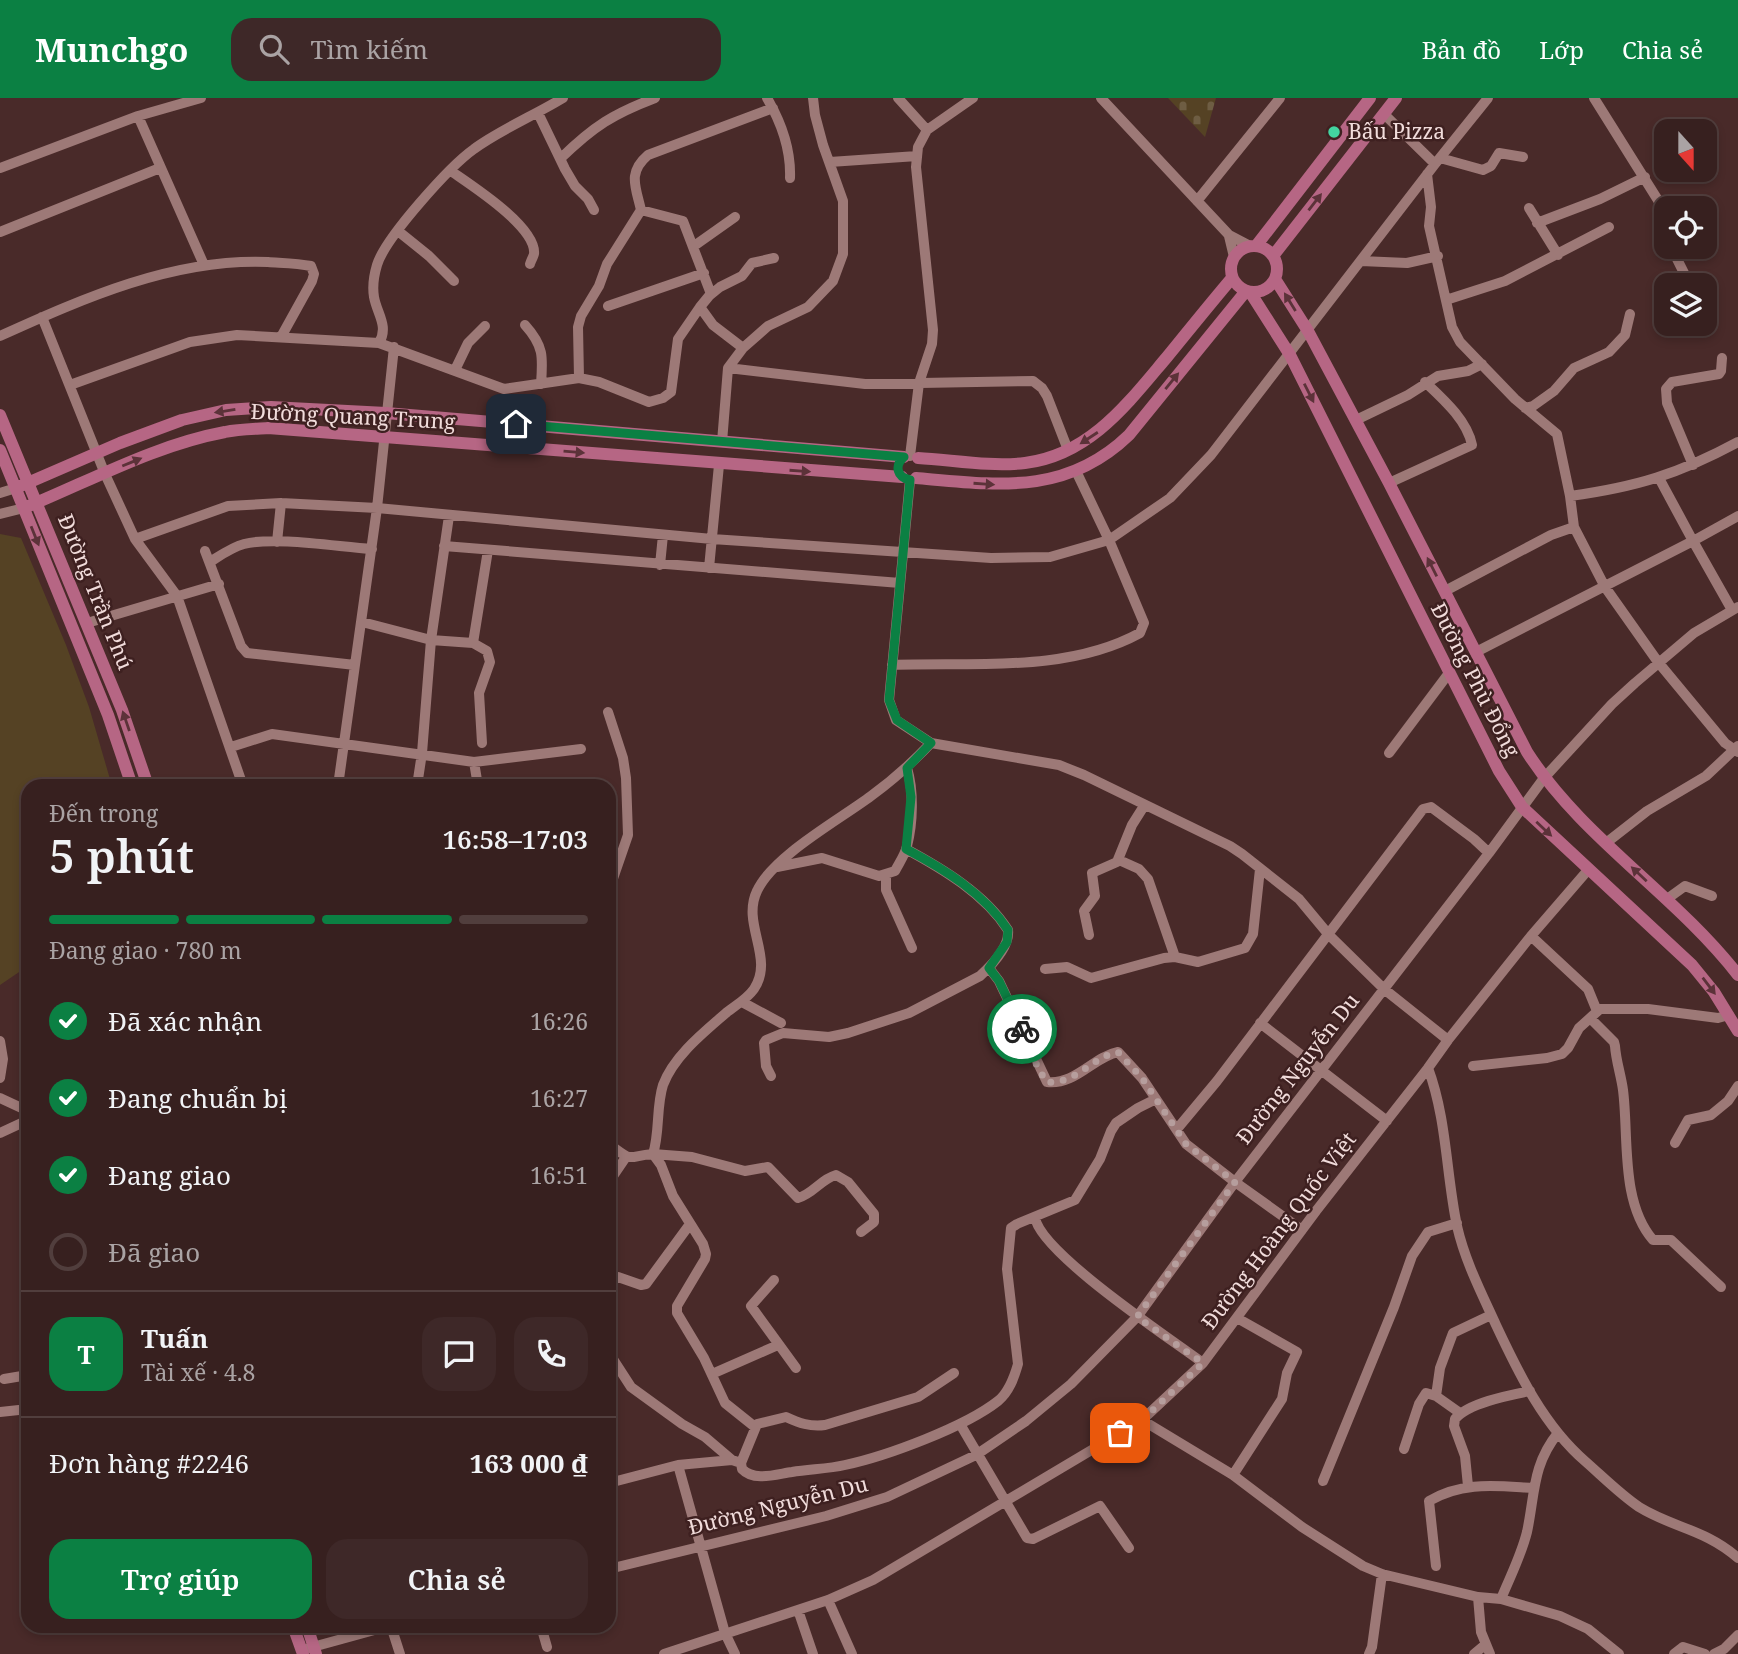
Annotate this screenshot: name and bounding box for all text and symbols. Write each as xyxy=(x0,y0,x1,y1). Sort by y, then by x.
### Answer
search box xyxy=(231,18,721,81)
text: Munchgo xyxy=(35,27,189,72)
icon: search xyxy=(255,30,293,68)
text: Tìm kiếm xyxy=(311,31,428,67)
text: Bản đồ xyxy=(1422,33,1501,66)
text: Lớp xyxy=(1539,33,1584,66)
text: Chia sẻ xyxy=(1622,33,1703,66)
place label: Bấu Pizza xyxy=(1348,117,1445,145)
north arrow xyxy=(1654,119,1717,182)
map controls xyxy=(1654,119,1717,336)
marker: Bấu Pizza xyxy=(1326,124,1342,140)
one-way arrow xyxy=(1307,193,1321,211)
button: locate xyxy=(1654,196,1717,259)
button: layers xyxy=(1654,273,1717,336)
one-way arrow xyxy=(1283,292,1296,311)
one-way arrow xyxy=(1165,372,1180,390)
one-way arrow xyxy=(1304,383,1315,403)
pin xyxy=(486,394,546,454)
street label: Đường Quang Trung xyxy=(250,397,457,435)
one-way arrow xyxy=(214,405,236,416)
icon: home xyxy=(497,405,535,443)
one-way arrow xyxy=(1079,431,1099,444)
one-way arrow xyxy=(563,447,585,458)
one-way arrow xyxy=(121,457,142,468)
one-way arrow xyxy=(790,466,812,477)
one-way arrow xyxy=(974,479,996,490)
street label: Đường Trần Phú xyxy=(52,510,140,674)
one-way arrow xyxy=(30,526,41,547)
one-way arrow xyxy=(1427,556,1439,576)
street label: Đường Phù Đổng xyxy=(1425,597,1527,762)
one-way arrow xyxy=(120,711,131,732)
text: Đến trong xyxy=(49,797,158,829)
one-way arrow xyxy=(1535,820,1552,836)
text: 16:58–17:03 xyxy=(442,821,588,857)
text: 5 phút xyxy=(49,824,194,886)
one-way arrow xyxy=(1631,866,1648,882)
text: Đang giao · 780 m xyxy=(49,934,242,966)
one-way arrow xyxy=(1701,976,1716,994)
street label: Đường Nguyễn Du xyxy=(1229,987,1365,1150)
courier xyxy=(987,994,1057,1064)
icon: check xyxy=(49,1002,87,1040)
text: Đã xác nhận xyxy=(108,1003,262,1039)
text: 16:26 xyxy=(530,1005,588,1037)
icon: bike xyxy=(1003,1010,1041,1048)
icon: check xyxy=(49,1079,87,1117)
text: Đang chuẩn bị xyxy=(108,1080,287,1116)
text: 16:27 xyxy=(530,1082,588,1114)
street label: Đường Hoàng Quốc Việt xyxy=(1195,1126,1362,1335)
icon: check xyxy=(49,1156,87,1194)
text: Đang giao xyxy=(108,1157,231,1193)
text: 16:51 xyxy=(530,1159,588,1191)
text: Đã giao xyxy=(108,1234,200,1270)
button: chat xyxy=(422,1317,496,1391)
button: phone xyxy=(514,1317,588,1391)
text: Tuấn xyxy=(141,1320,208,1356)
text: T xyxy=(78,1336,94,1372)
text: Tài xế · 4.8 xyxy=(141,1356,255,1388)
pin xyxy=(1090,1403,1150,1463)
icon: bag xyxy=(1101,1414,1139,1452)
text: Đơn hàng #2246 xyxy=(49,1445,249,1481)
text: 163 000 ₫ xyxy=(469,1445,588,1481)
street label: Đường Nguyễn Du xyxy=(685,1469,871,1541)
button: Trợ giúp xyxy=(49,1539,312,1619)
button: Chia sẻ xyxy=(326,1539,588,1619)

